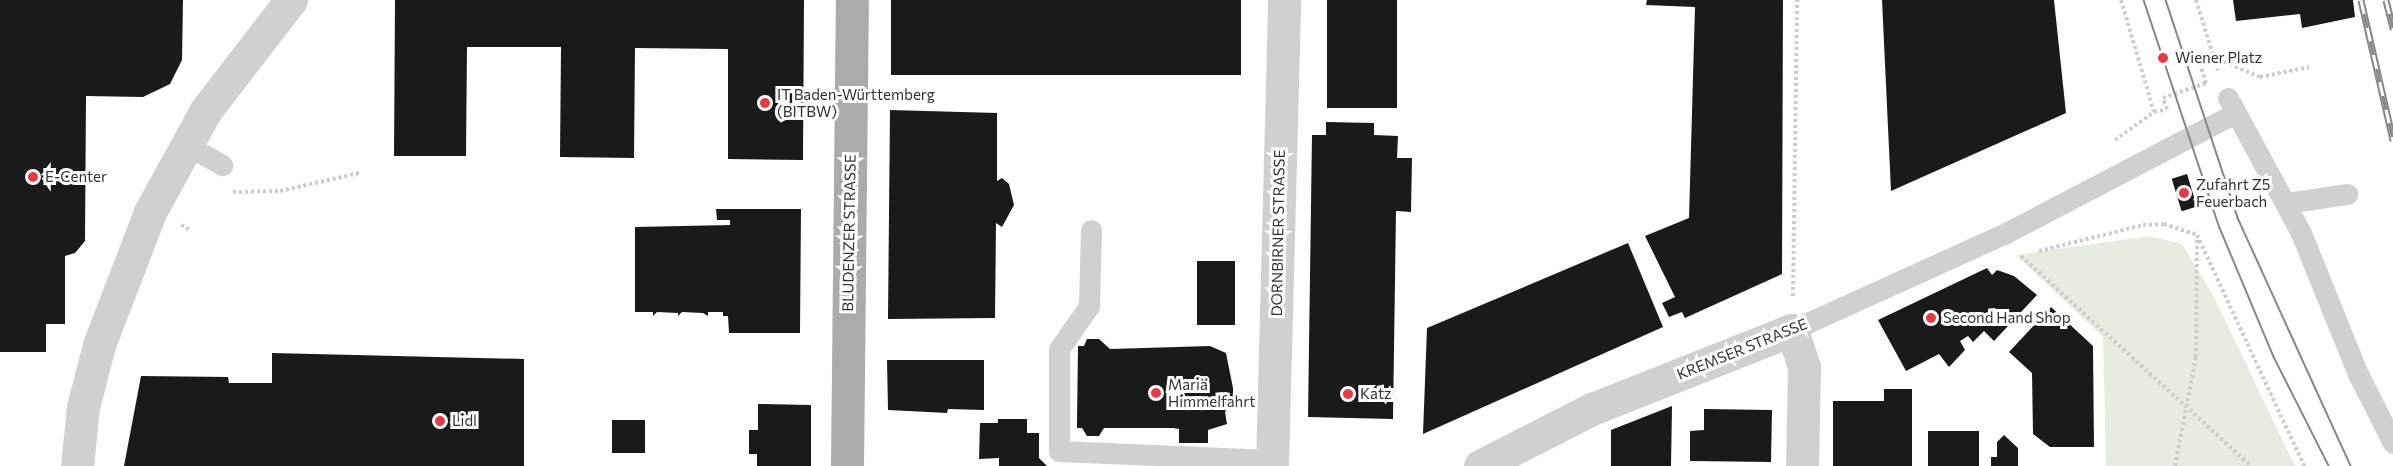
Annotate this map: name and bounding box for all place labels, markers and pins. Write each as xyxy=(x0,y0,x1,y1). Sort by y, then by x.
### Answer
place label: Wiener Platz xyxy=(2175,49,2262,67)
marker: Wiener Platz xyxy=(2156,51,2170,65)
place label: IT Baden-Württemberg (BITBW) xyxy=(777,85,935,120)
marker: IT Baden-Württemberg (BITBW) xyxy=(758,96,772,110)
place label: E-Center xyxy=(45,168,107,186)
marker: E-Center xyxy=(26,170,40,184)
place label: Zufahrt Z5 Feuerbach xyxy=(2196,175,2270,210)
marker: Zufahrt Z5 Feuerbach xyxy=(2177,186,2191,200)
place label: Second Hand Shop xyxy=(1943,309,2071,327)
marker: Second Hand Shop xyxy=(1924,311,1938,325)
place label: Mariä Himmelfahrt xyxy=(1168,375,1255,410)
place label: Katz xyxy=(1360,385,1392,403)
marker: Mariä Himmelfahrt xyxy=(1149,386,1163,400)
marker: Katz xyxy=(1341,387,1355,401)
place label: Lidl xyxy=(452,412,477,430)
marker: Lidl xyxy=(433,414,447,428)

